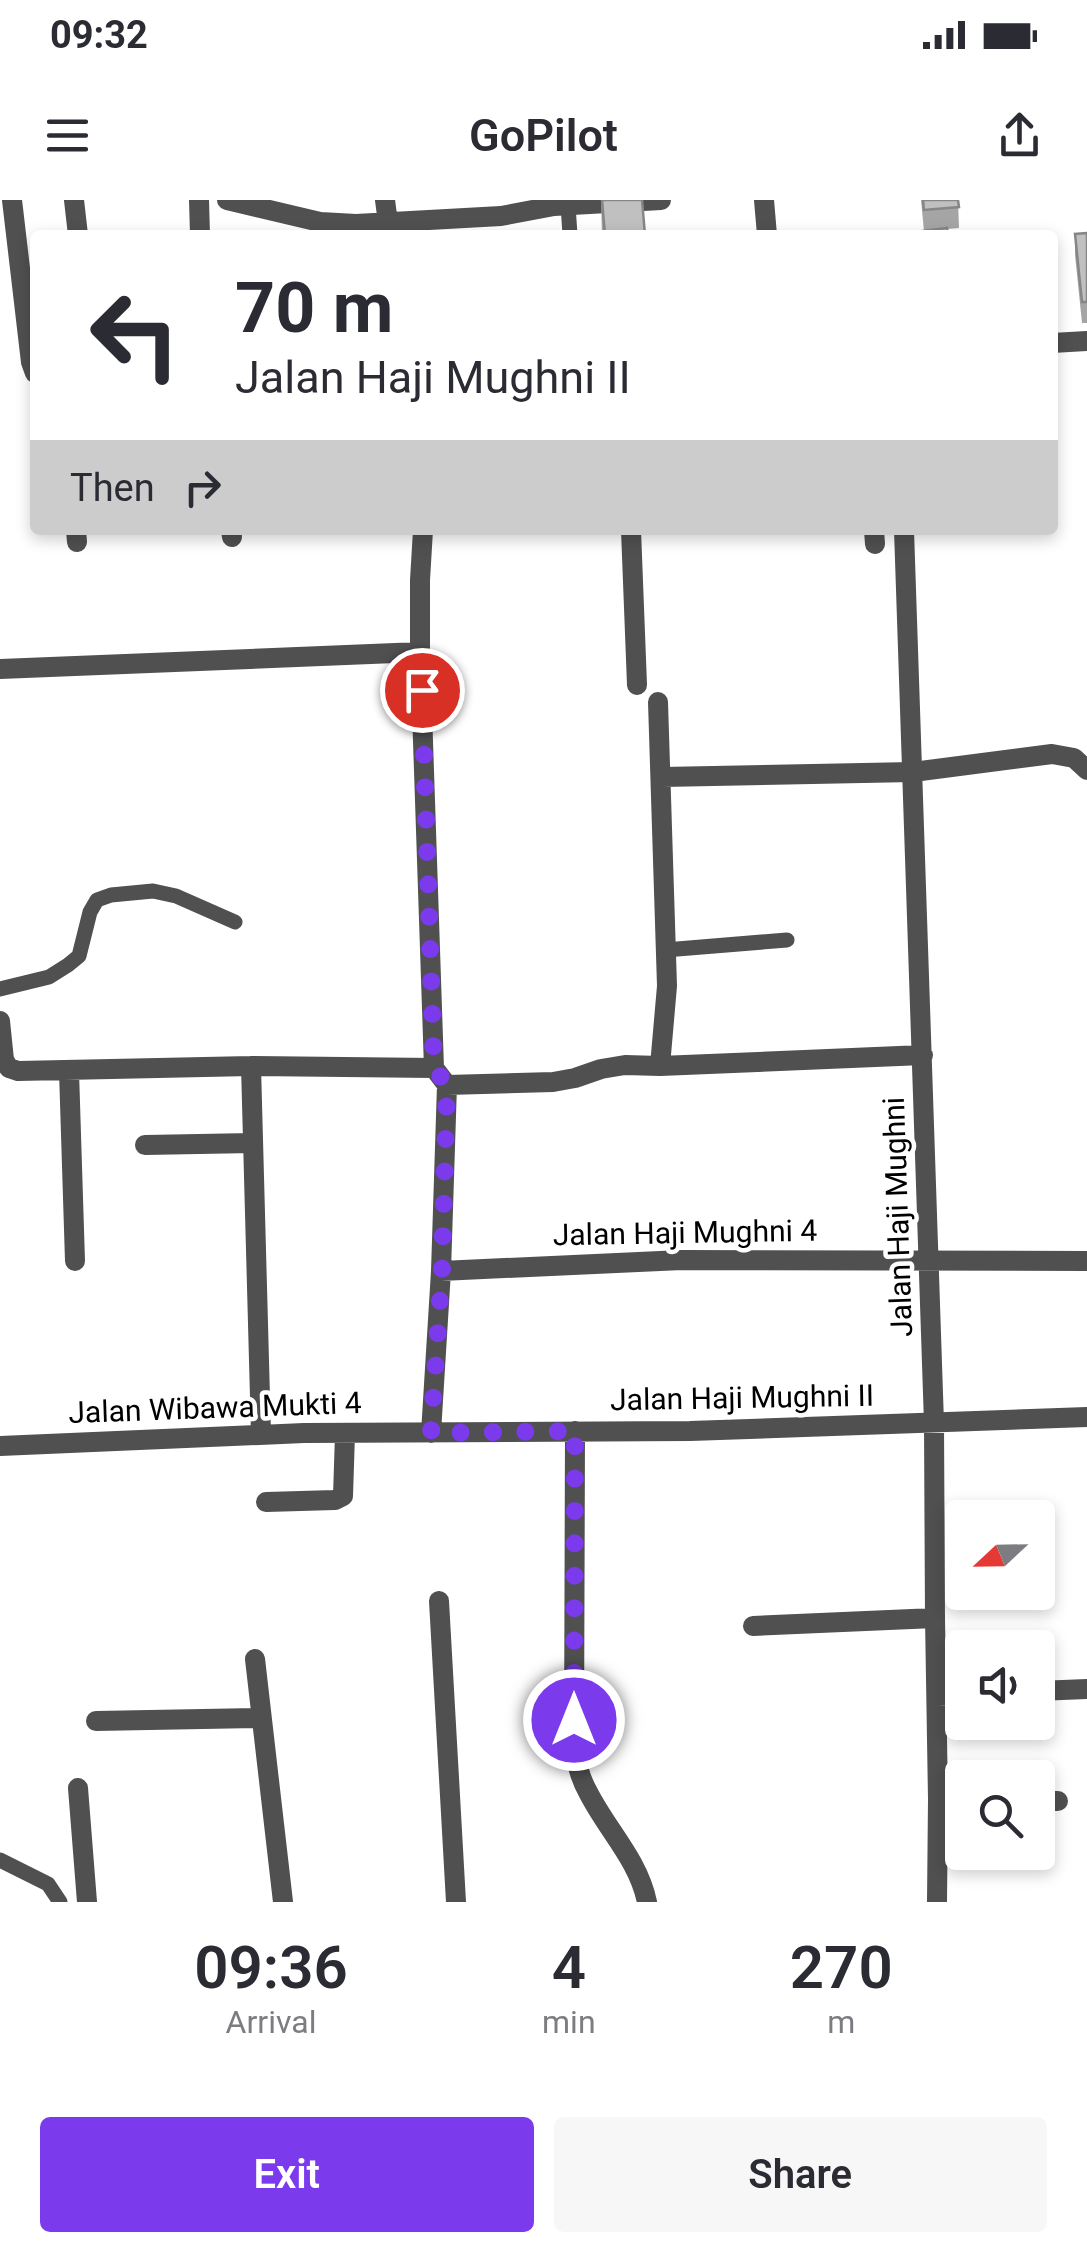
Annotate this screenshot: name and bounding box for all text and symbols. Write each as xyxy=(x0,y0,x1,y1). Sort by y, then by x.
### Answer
text: 09:32 xyxy=(50,13,148,57)
icon: menu xyxy=(40,108,95,163)
icon: share xyxy=(992,108,1047,163)
text: GoPilot xyxy=(469,109,618,162)
text: 70 m xyxy=(235,267,393,349)
icon: left xyxy=(70,270,200,400)
text: Jalan Haji Mughni II xyxy=(235,351,631,404)
icon: right xyxy=(175,460,230,515)
text: Then xyxy=(70,466,155,510)
pin xyxy=(380,648,465,733)
icon: arrive xyxy=(395,663,450,718)
street label: Jalan Haji Mughni xyxy=(876,1096,919,1338)
street label: Jalan Haji Mughni 4 xyxy=(553,1213,818,1252)
street label: Jalan Haji Mughni II xyxy=(610,1378,874,1417)
street label: Jalan Wibawa Mukti 4 xyxy=(68,1385,362,1430)
north arrow xyxy=(945,1500,1055,1610)
map controls xyxy=(945,1500,1055,1870)
button: sound xyxy=(945,1630,1055,1740)
position arrow xyxy=(522,1668,626,1772)
button: search xyxy=(945,1760,1055,1870)
text: 09:36 xyxy=(194,1932,348,2003)
text: 4 xyxy=(552,1932,586,2003)
text: 270 xyxy=(790,1932,893,2003)
text: Arrival xyxy=(226,2003,316,2041)
text: min xyxy=(542,2003,596,2041)
text: m xyxy=(827,2003,855,2041)
button: Exit xyxy=(40,2117,534,2232)
button: Share xyxy=(554,2117,1047,2232)

